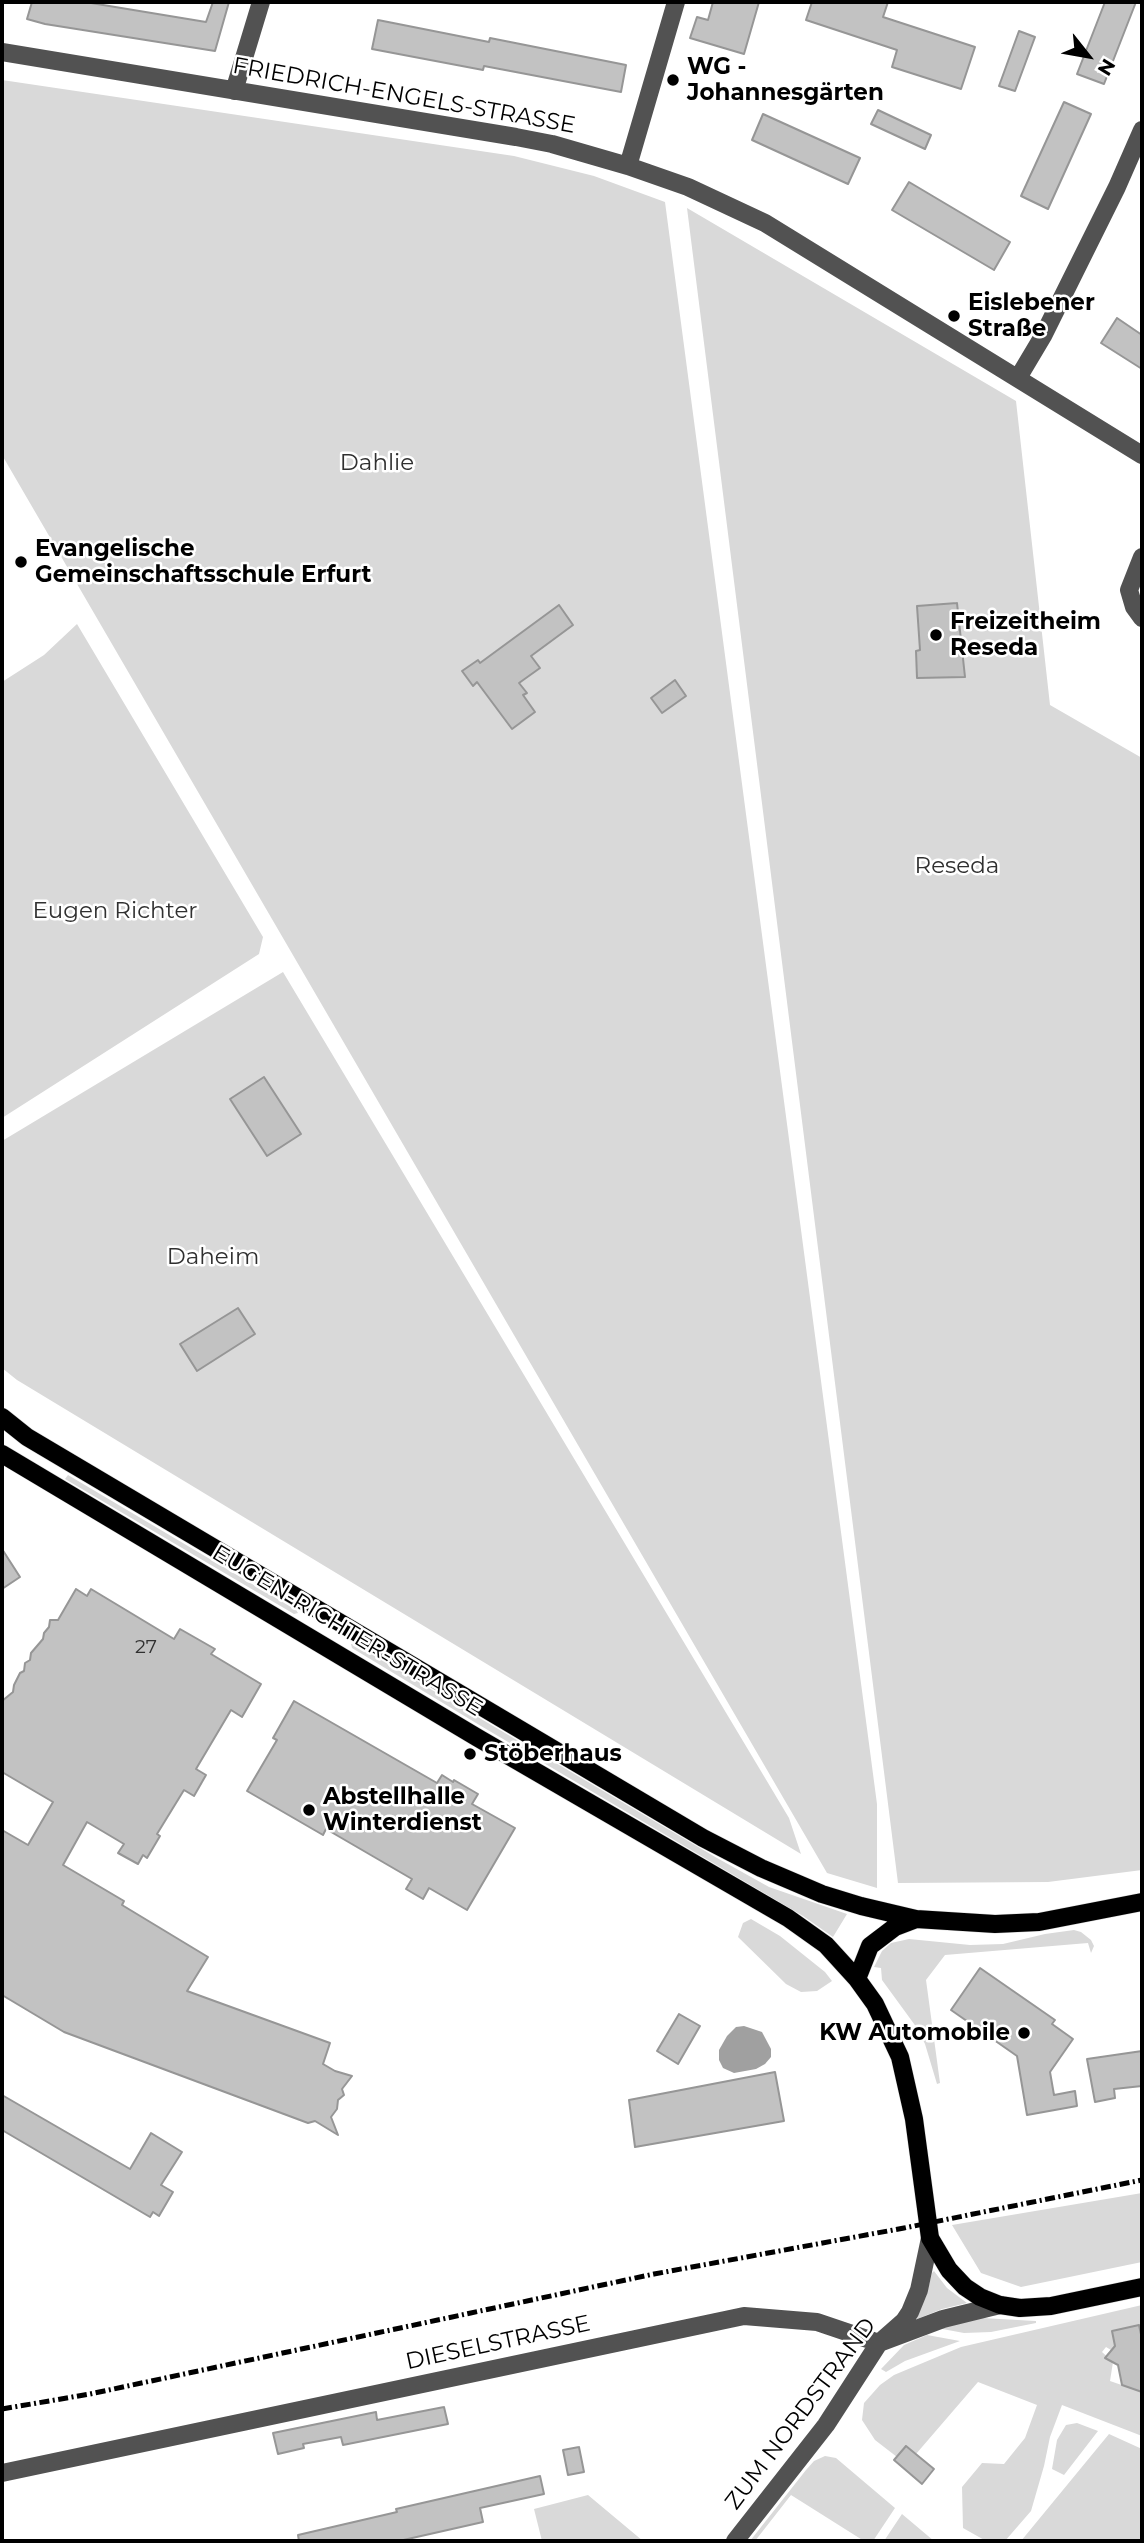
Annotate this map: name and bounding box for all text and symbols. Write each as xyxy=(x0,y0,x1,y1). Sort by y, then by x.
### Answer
north arrow xyxy=(1053,21,1123,91)
street label: FRIEDRICH-ENGELS-STRASSE xyxy=(231,52,577,140)
place label: WG - Johannesgärten xyxy=(687,53,884,107)
text: N xyxy=(1093,55,1120,80)
marker: WG - Johannesgärten xyxy=(665,72,681,88)
place label: Eislebener Straße xyxy=(968,289,1095,343)
marker: Eislebener Straße xyxy=(946,308,962,324)
park label: Dahlie xyxy=(340,449,414,477)
place label: Evangelische Gemeinschaftsschule Erfurt xyxy=(35,535,371,589)
marker: Evangelische Gemeinschaftsschule Erfurt xyxy=(13,554,29,570)
place label: Freizeitheim Reseda xyxy=(950,608,1101,662)
marker: Freizeitheim Reseda xyxy=(928,627,944,643)
park label: Reseda xyxy=(915,852,999,880)
park label: Eugen Richter xyxy=(32,897,198,925)
park label: Daheim xyxy=(167,1243,259,1271)
street label: EUGEN-RICHTER-STRASSE xyxy=(207,1539,487,1723)
house number: 27 xyxy=(135,1636,157,1658)
place label: Stöberhaus xyxy=(484,1740,622,1768)
marker: Stöberhaus xyxy=(462,1746,478,1762)
place label: Abstellhalle Winterdienst xyxy=(323,1783,482,1837)
marker: Abstellhalle Winterdienst xyxy=(301,1802,317,1818)
place label: KW Automobile xyxy=(819,2019,1010,2047)
marker: KW Automobile xyxy=(1016,2025,1032,2041)
street label: DIESELSTRASSE xyxy=(403,2310,593,2376)
street label: ZUM NORDSTRAND xyxy=(720,2313,882,2515)

